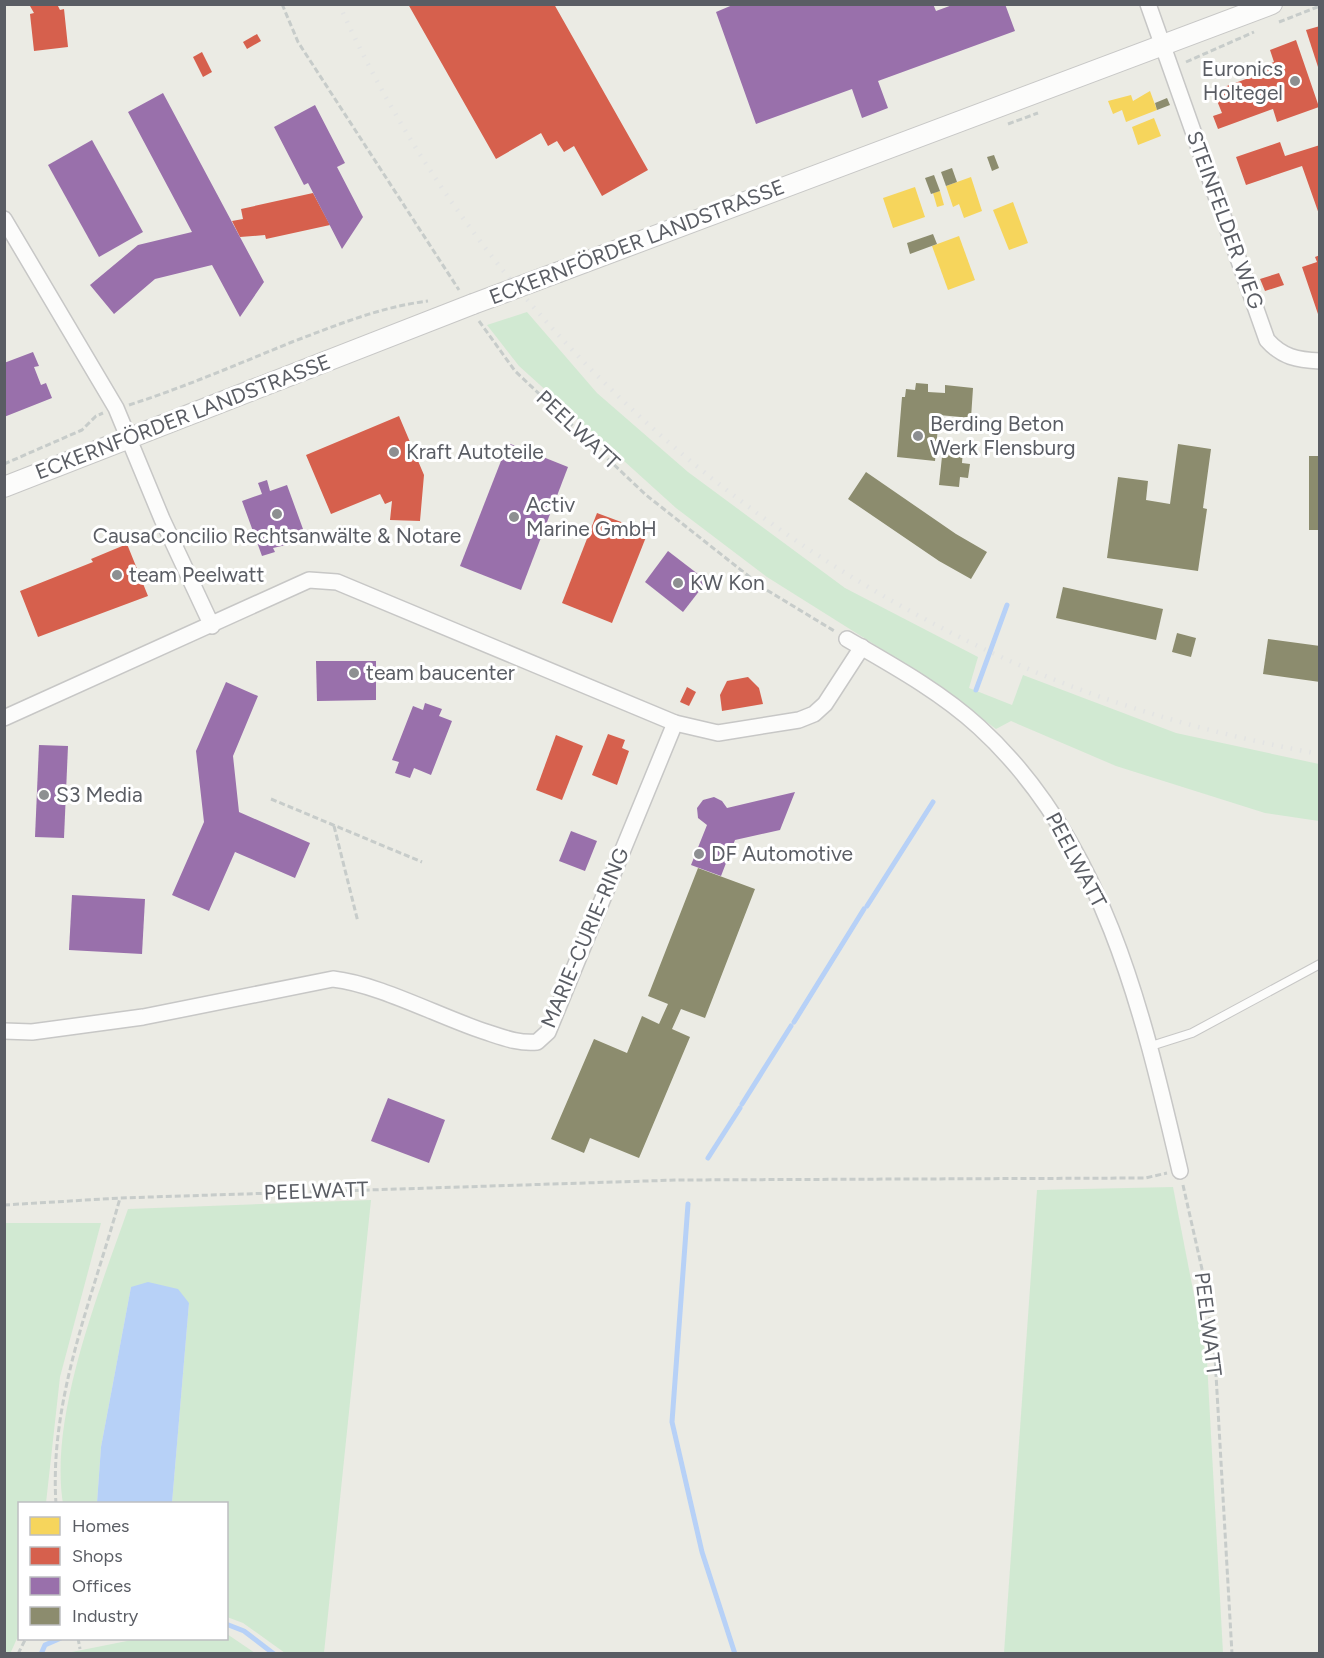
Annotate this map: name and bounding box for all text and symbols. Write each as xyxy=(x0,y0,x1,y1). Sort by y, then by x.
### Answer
place label: Euronics Holtegel xyxy=(1202,56,1283,105)
marker: Euronics Holtegel xyxy=(1288,74,1302,88)
street label: STEINFELDER WEG xyxy=(1182,128,1269,312)
street label: ECKERNFÖRDER LANDSTRASSE xyxy=(486,174,788,310)
street label: ECKERNFÖRDER LANDSTRASSE xyxy=(32,349,334,485)
street label: PEELWATT xyxy=(532,385,625,475)
place label: Berding Beton Werk Flensburg xyxy=(930,411,1076,460)
marker: Berding Beton Werk Flensburg xyxy=(911,429,925,443)
place label: Kraft Autoteile xyxy=(406,439,544,464)
marker: Kraft Autoteile xyxy=(387,445,401,459)
place label: Activ Marine GmbH xyxy=(526,492,657,541)
marker: CausaConcilio Rechtsanwälte & Notare xyxy=(270,507,284,521)
marker: Activ Marine GmbH xyxy=(507,510,521,524)
place label: CausaConcilio Rechtsanwälte & Notare xyxy=(93,523,461,548)
place label: team Peelwatt xyxy=(129,562,264,587)
marker: team Peelwatt xyxy=(110,568,124,582)
place label: KW Kon xyxy=(690,570,765,595)
marker: KW Kon xyxy=(671,576,685,590)
place label: team baucenter xyxy=(366,660,515,685)
marker: team baucenter xyxy=(347,666,361,680)
place label: S3 Media xyxy=(56,782,143,807)
marker: S3 Media xyxy=(37,788,51,802)
street label: PEELWATT xyxy=(1041,808,1112,912)
place label: DF Automotive xyxy=(711,841,853,866)
street label: MARIE-CURIE-RING xyxy=(535,844,634,1032)
marker: DF Automotive xyxy=(692,847,706,861)
street label: PEELWATT xyxy=(263,1176,369,1205)
street label: PEELWATT xyxy=(1190,1271,1227,1378)
legend xyxy=(18,1502,228,1640)
text: Homes xyxy=(72,1515,130,1537)
text: Shops xyxy=(72,1545,123,1567)
text: Offices xyxy=(72,1575,131,1597)
text: Industry xyxy=(72,1605,139,1627)

